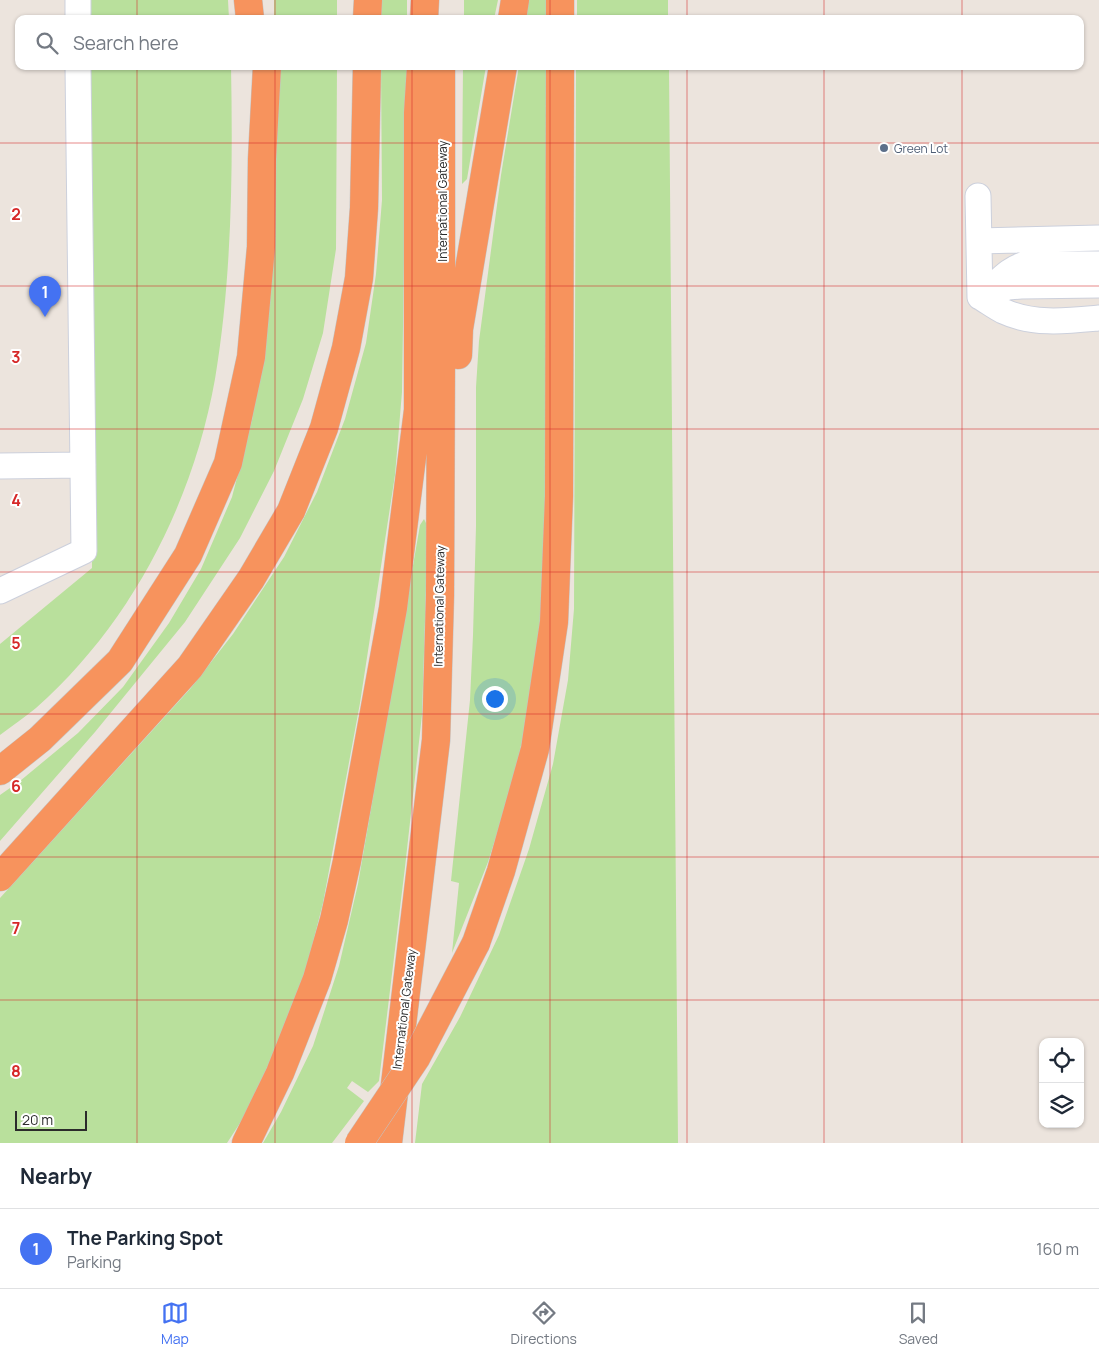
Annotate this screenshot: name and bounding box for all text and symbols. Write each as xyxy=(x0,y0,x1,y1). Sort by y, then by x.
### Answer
search box xyxy=(15,15,1084,70)
icon: search xyxy=(33,29,61,57)
text: Search here xyxy=(73,30,179,56)
street label: International Gateway xyxy=(434,140,451,262)
place label: Green Lot xyxy=(894,140,948,157)
marker: Green Lot xyxy=(878,142,890,154)
text: 2 xyxy=(11,203,21,225)
pin: 1 xyxy=(29,276,61,317)
text: 3 xyxy=(11,346,21,368)
text: 4 xyxy=(11,489,21,511)
street label: International Gateway xyxy=(429,545,449,667)
text: 5 xyxy=(11,632,21,654)
your location xyxy=(482,686,508,712)
text: 6 xyxy=(11,775,21,797)
text: 7 xyxy=(12,917,20,939)
street label: International Gateway xyxy=(388,947,420,1070)
map controls xyxy=(1039,1038,1084,1128)
button: locate xyxy=(1039,1038,1084,1083)
text: 8 xyxy=(11,1060,21,1082)
button: layers xyxy=(1039,1083,1084,1128)
scale bar xyxy=(15,1108,88,1131)
text: 20 m xyxy=(22,1110,53,1129)
text: Nearby xyxy=(20,1162,92,1190)
text: The Parking Spot xyxy=(67,1225,223,1251)
text: 1 xyxy=(32,1238,40,1260)
text: 160 m xyxy=(1036,1238,1079,1260)
text: Parking xyxy=(67,1251,122,1273)
tab: Map xyxy=(161,1299,189,1348)
tab: Directions xyxy=(511,1299,577,1348)
tab: Saved xyxy=(899,1299,938,1348)

